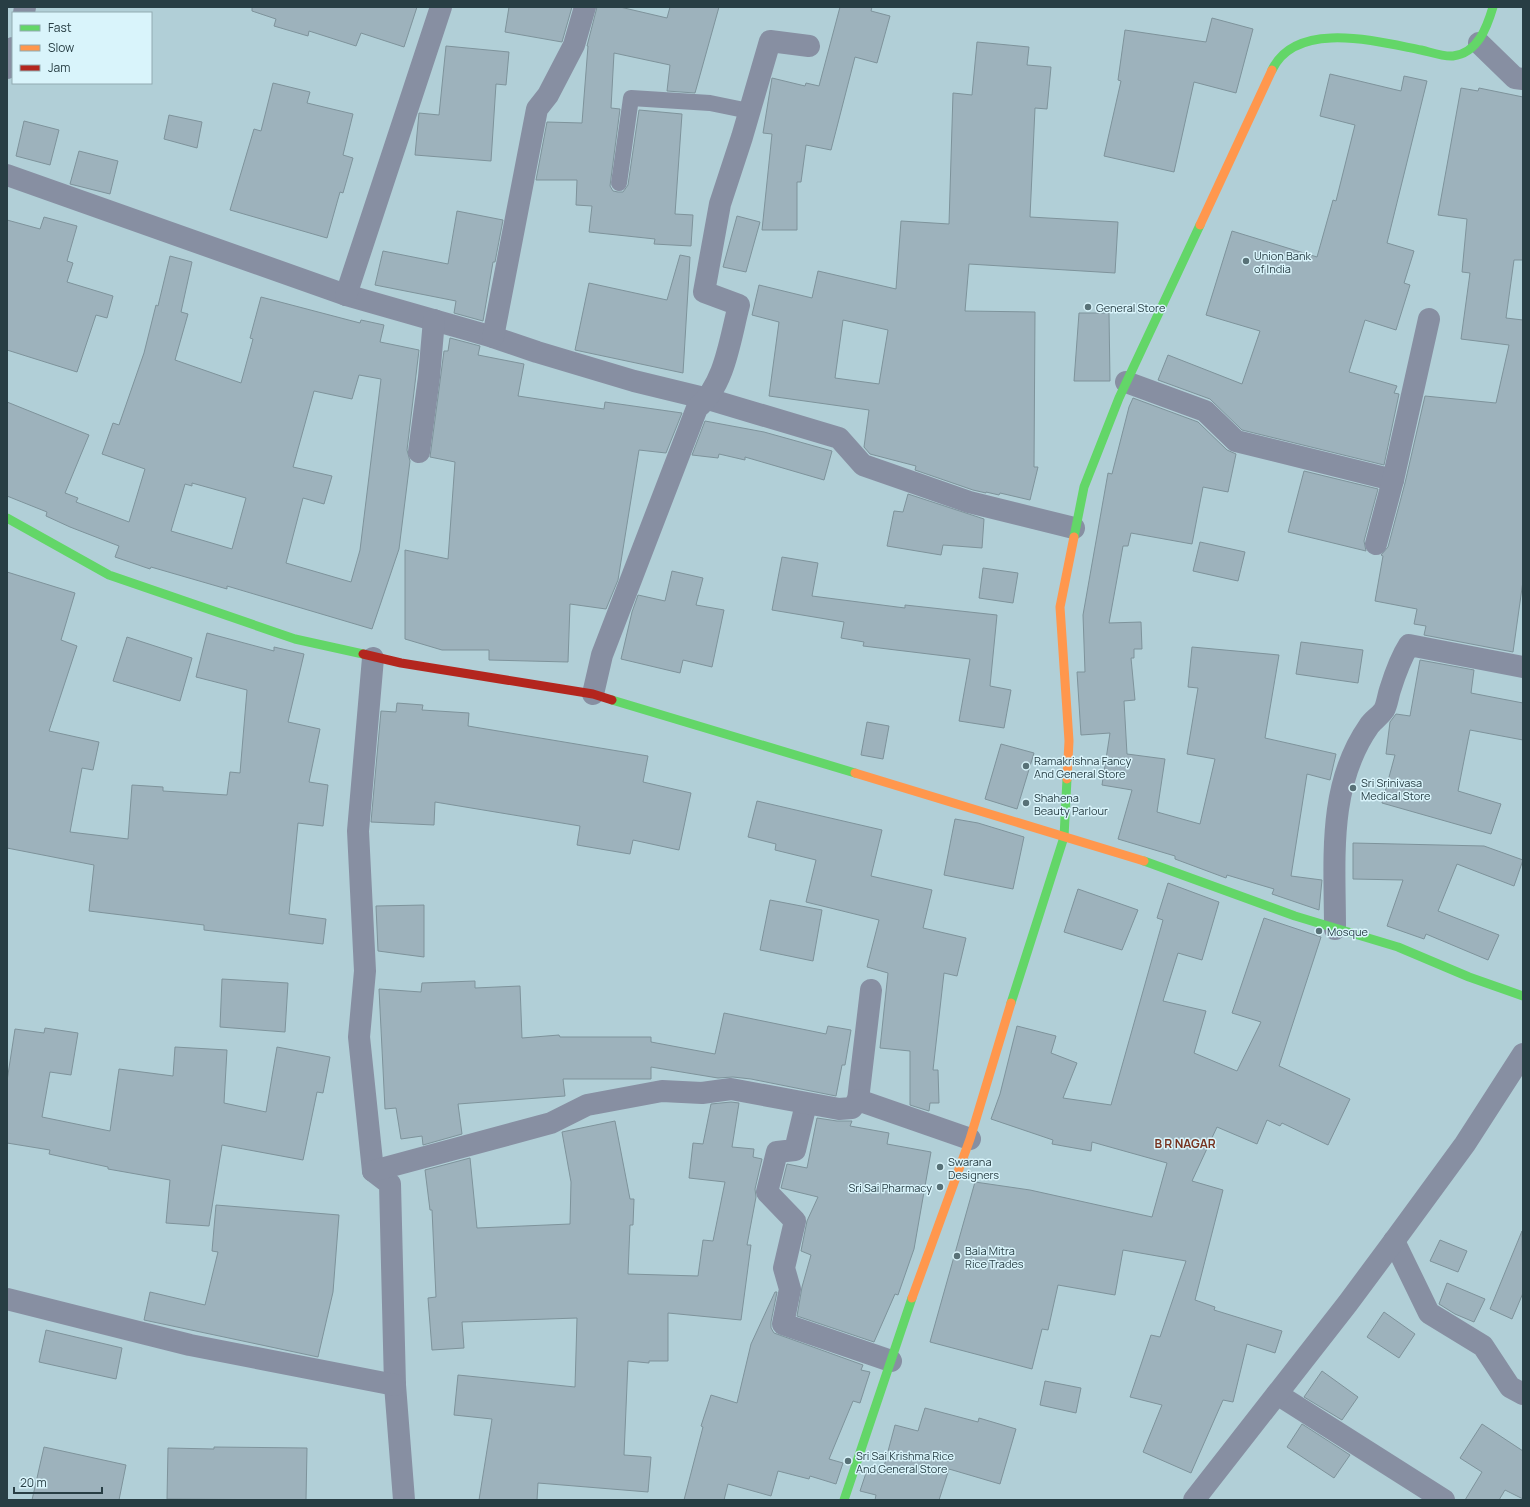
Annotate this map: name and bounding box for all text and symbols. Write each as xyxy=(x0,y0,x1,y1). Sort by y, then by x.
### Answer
legend xyxy=(12,12,152,84)
text: Fast xyxy=(48,19,72,36)
text: Slow xyxy=(48,39,74,56)
text: Jam xyxy=(48,59,70,76)
place label: Union Bank of India xyxy=(1254,248,1311,276)
marker: Union Bank of India xyxy=(1241,256,1251,266)
place label: General Store xyxy=(1096,300,1166,315)
marker: General Store xyxy=(1083,302,1093,312)
place label: Ramakrishna Fancy And General Store xyxy=(1034,753,1131,781)
marker: Ramakrishna Fancy And General Store xyxy=(1021,761,1031,771)
place label: Sri Srinivasa Medical Store xyxy=(1361,775,1431,803)
marker: Sri Srinivasa Medical Store xyxy=(1348,783,1358,793)
place label: Shahena Beauty Parlour xyxy=(1034,790,1108,818)
marker: Shahena Beauty Parlour xyxy=(1021,798,1031,808)
place label: Mosque xyxy=(1327,924,1369,939)
marker: Mosque xyxy=(1314,926,1324,936)
district label: B R NAGAR xyxy=(1154,1135,1216,1152)
place label: Swarana Designers xyxy=(948,1154,999,1182)
marker: Swarana Designers xyxy=(935,1162,945,1172)
place label: Sri Sai Pharmacy xyxy=(848,1180,932,1195)
marker: Sri Sai Pharmacy xyxy=(935,1182,945,1192)
place label: Bala Mitra Rice Trades xyxy=(965,1243,1024,1271)
marker: Bala Mitra Rice Trades xyxy=(952,1251,962,1261)
place label: Sri Sai Krishma Rice And General Store xyxy=(856,1448,955,1476)
marker: Sri Sai Krishma Rice And General Store xyxy=(843,1456,853,1466)
scale bar xyxy=(14,1469,102,1495)
text: 20 m xyxy=(20,1474,47,1491)

